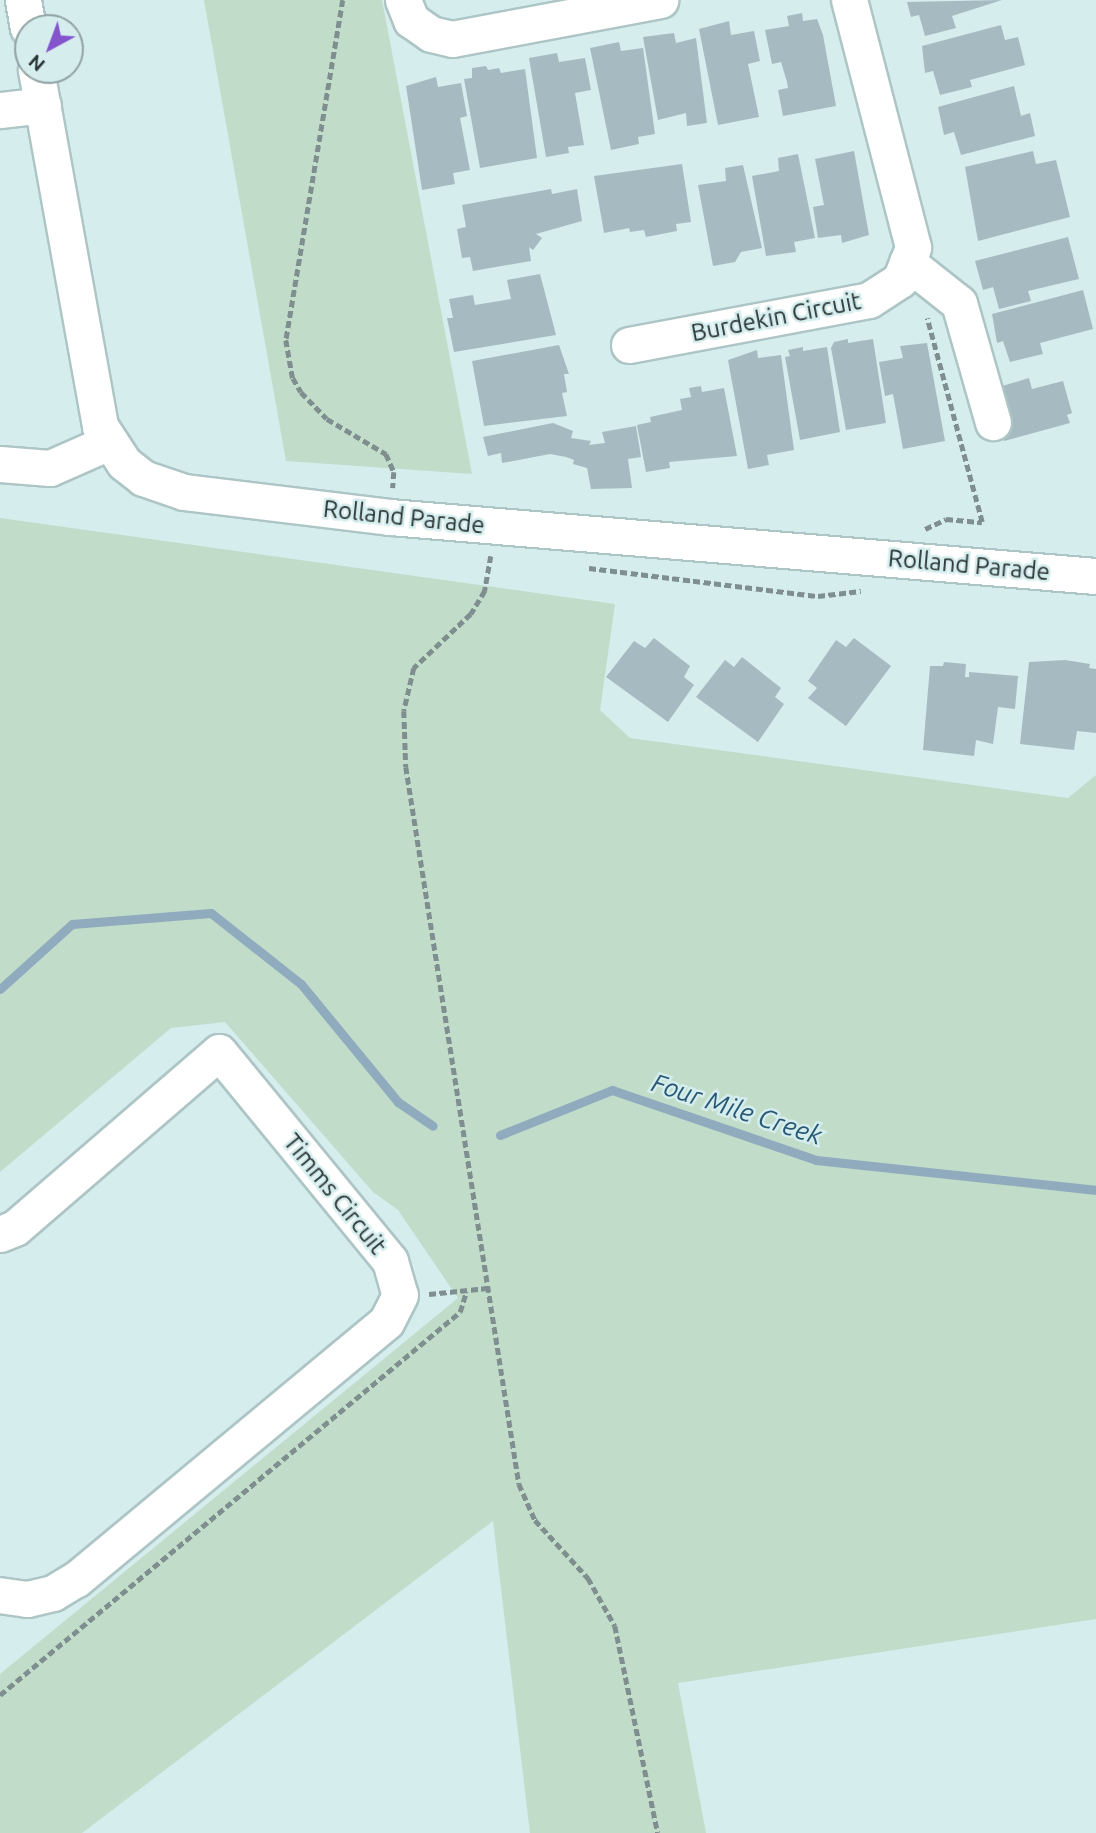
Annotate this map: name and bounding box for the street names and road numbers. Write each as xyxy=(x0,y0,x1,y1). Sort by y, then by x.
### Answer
street label: Burdekin Circuit xyxy=(689,286,863,348)
street label: Rolland Parade xyxy=(322,494,486,540)
street label: Rolland Parade xyxy=(887,544,1051,586)
street label: Timms Circuit xyxy=(278,1128,392,1260)

